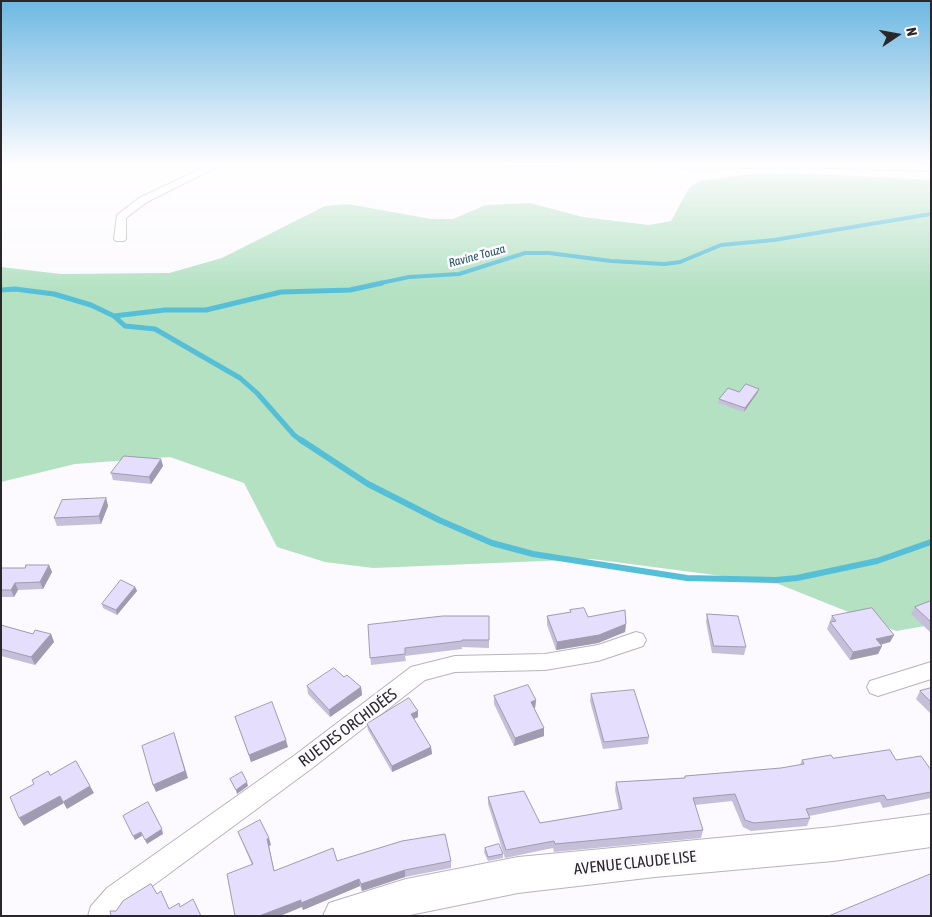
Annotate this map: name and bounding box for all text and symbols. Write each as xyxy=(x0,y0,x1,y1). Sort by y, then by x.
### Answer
north arrow xyxy=(872,10,922,60)
text: N xyxy=(903,26,920,38)
water label: Ravine Touza xyxy=(447,242,507,270)
street label: RUE DES ORCHIDÉES xyxy=(295,685,401,771)
street label: AVENUE CLAUDE LISE xyxy=(573,847,697,879)

